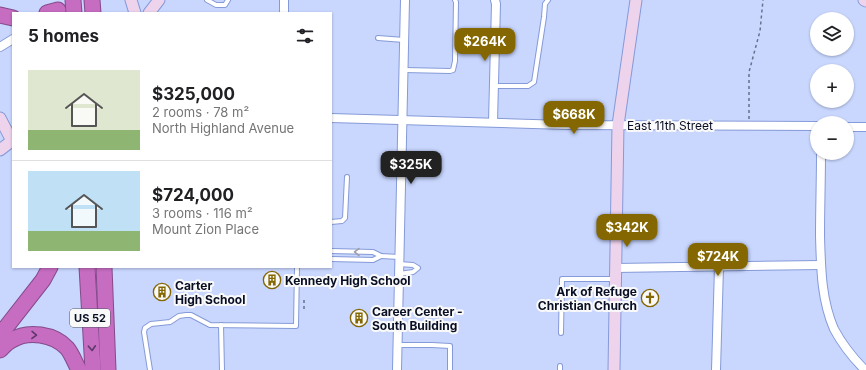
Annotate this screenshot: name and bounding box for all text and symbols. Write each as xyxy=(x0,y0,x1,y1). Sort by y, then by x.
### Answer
map controls xyxy=(810,12,854,160)
button: layers xyxy=(810,12,854,56)
icon: filters xyxy=(294,25,316,47)
text: 5 homes xyxy=(28,26,99,46)
pin: $264K xyxy=(457,28,513,62)
text: $264K xyxy=(463,33,507,49)
button: + xyxy=(810,64,854,108)
text: $325,000 xyxy=(152,84,235,104)
icon: home xyxy=(60,86,108,134)
pin: $668K xyxy=(546,101,602,135)
text: 2 rooms · 78 m² xyxy=(152,104,249,120)
text: $668K xyxy=(552,106,596,122)
button: − xyxy=(810,116,854,160)
street label: East 11th Street xyxy=(627,118,713,133)
text: North Highland Avenue xyxy=(152,120,294,136)
pin: $325K xyxy=(383,151,439,185)
text: $325K xyxy=(390,156,432,172)
text: $724,000 xyxy=(152,185,234,205)
icon: home xyxy=(60,187,108,235)
text: 3 rooms · 116 m² xyxy=(152,205,253,221)
pin: $342K xyxy=(599,214,655,248)
text: $342K xyxy=(605,219,649,235)
text: Mount Zion Place xyxy=(152,221,259,237)
pin: $724K xyxy=(690,243,746,277)
one-way arrow xyxy=(354,248,360,256)
text: $724K xyxy=(697,248,739,264)
building icon: Kennedy High School xyxy=(262,270,282,290)
place label: Kennedy High School xyxy=(285,273,411,288)
place label: Carter High School xyxy=(175,278,245,307)
building icon: Carter High School xyxy=(152,282,172,302)
place label: Ark of Refuge Christian Church xyxy=(538,284,637,313)
church icon: Ark of Refuge Christian Church xyxy=(640,288,660,308)
place label: Career Center - South Building xyxy=(372,304,463,333)
building icon: Career Center - South Building xyxy=(349,308,369,328)
road number: US 52 xyxy=(70,309,110,327)
one-way arrow xyxy=(31,331,37,339)
one-way arrow xyxy=(87,345,96,351)

